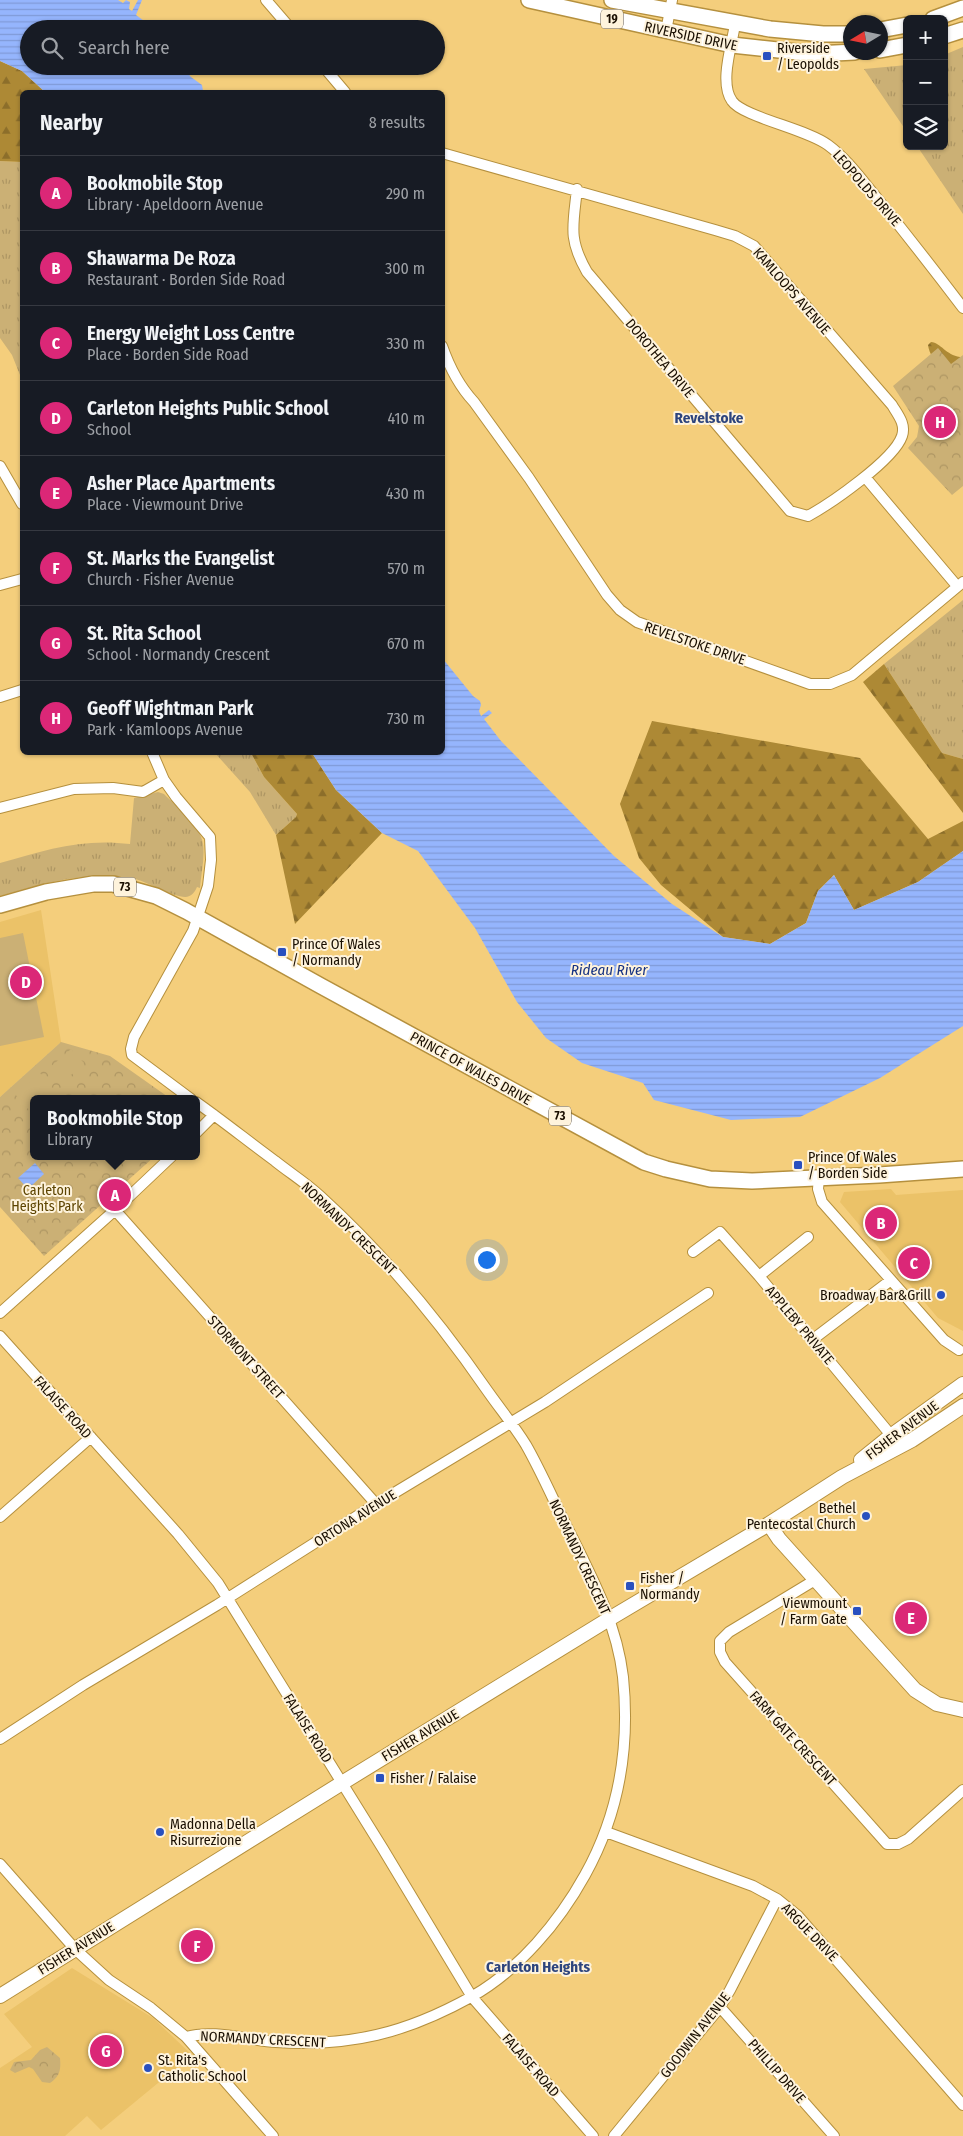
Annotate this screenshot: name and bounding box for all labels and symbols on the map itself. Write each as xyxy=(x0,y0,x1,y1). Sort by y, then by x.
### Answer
road number: 19 xyxy=(601,10,623,28)
north arrow xyxy=(843,15,888,60)
street label: RIVERSIDE DRIVE xyxy=(643,18,739,55)
place label: Riverside / Leopolds xyxy=(777,40,839,73)
marker: Riverside / Leopolds xyxy=(761,50,773,62)
street label: LEOPOLDS DRIVE xyxy=(829,147,905,230)
street label: KAMLOOPS AVENUE xyxy=(749,244,834,338)
street label: DOROTHEA DRIVE xyxy=(622,315,698,402)
pin: H xyxy=(924,403,956,441)
district label: Revelstoke xyxy=(675,409,744,427)
street label: REVELSTOKE DRIVE xyxy=(642,618,748,669)
road number: 73 xyxy=(114,878,136,896)
place label: Prince Of Wales / Normandy xyxy=(292,936,380,969)
marker: Prince Of Wales / Normandy xyxy=(276,946,288,958)
water label: Rideau River xyxy=(571,961,648,979)
pin: D xyxy=(10,963,42,1001)
street label: PRINCE OF WALES DRIVE xyxy=(407,1028,535,1109)
road number: 73 xyxy=(549,1106,571,1126)
place label: Prince Of Wales / Borden Side xyxy=(808,1149,896,1182)
marker: Prince Of Wales / Borden Side xyxy=(792,1159,804,1171)
pin: A xyxy=(99,1176,131,1214)
street label: NORMANDY CRESCENT xyxy=(298,1179,400,1278)
park label: Carleton Heights Park xyxy=(11,1182,83,1215)
pin: B xyxy=(865,1204,897,1242)
pin: C xyxy=(898,1244,930,1282)
your location xyxy=(474,1247,500,1273)
street label: APPLEBY PRIVATE xyxy=(762,1282,838,1369)
place label: Broadway Bar&Grill xyxy=(820,1287,931,1304)
marker: Broadway Bar&Grill xyxy=(935,1289,947,1301)
street label: STORMONT STREET xyxy=(204,1312,288,1403)
street label: FALAISE ROAD xyxy=(30,1372,95,1442)
street label: FISHER AVENUE xyxy=(862,1397,942,1463)
street label: ORTONA AVENUE xyxy=(311,1486,400,1551)
street label: NORMANDY CRESCENT xyxy=(545,1497,614,1618)
place label: Bethel Pentecostal Church xyxy=(747,1500,856,1533)
marker: Bethel Pentecostal Church xyxy=(860,1510,872,1522)
place label: Fisher / Normandy xyxy=(640,1570,700,1603)
marker: Fisher / Normandy xyxy=(624,1580,636,1592)
place label: Viewmount / Farm Gate xyxy=(780,1595,847,1628)
pin: E xyxy=(895,1599,927,1637)
marker: Viewmount / Farm Gate xyxy=(851,1605,863,1617)
street label: FARM GATE CRESCENT xyxy=(746,1688,840,1790)
street label: FALAISE ROAD xyxy=(280,1690,336,1766)
street label: FISHER AVENUE xyxy=(379,1706,462,1765)
place label: Fisher / Falaise xyxy=(390,1770,477,1787)
marker: Fisher / Falaise xyxy=(374,1772,386,1784)
place label: Madonna Della Risurrezione xyxy=(170,1816,256,1849)
marker: Madonna Della Risurrezione xyxy=(154,1826,166,1838)
street label: ARGUE DRIVE xyxy=(778,1900,842,1965)
street label: FISHER AVENUE xyxy=(35,1918,118,1979)
pin: F xyxy=(181,1927,213,1965)
district label: Carleton Heights xyxy=(486,1958,590,1976)
street label: GOODWIN AVENUE xyxy=(657,1989,734,2081)
street label: NORMANDY CRESCENT xyxy=(200,2028,327,2051)
street label: FALAISE ROAD xyxy=(498,2030,563,2101)
pin: G xyxy=(90,2032,122,2070)
street label: PHILLIP DRIVE xyxy=(744,2036,809,2107)
place label: St. Rita's Catholic School xyxy=(158,2052,247,2085)
marker: St. Rita's Catholic School xyxy=(142,2062,154,2074)

